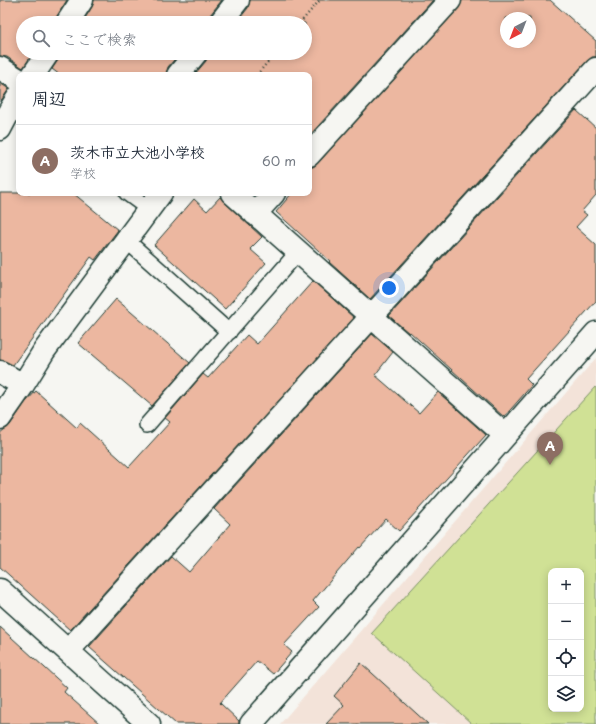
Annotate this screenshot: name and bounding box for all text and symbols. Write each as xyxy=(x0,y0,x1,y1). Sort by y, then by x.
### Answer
north arrow xyxy=(500,12,536,48)
search box xyxy=(16,16,312,60)
icon: search xyxy=(30,27,52,49)
text: ここで検索 xyxy=(62,27,137,50)
text: 周辺 xyxy=(32,85,66,111)
text: 茨木市立大池小学校 xyxy=(70,140,205,163)
text: A xyxy=(40,151,50,170)
text: 60 m xyxy=(262,151,296,170)
text: 学校 xyxy=(70,163,96,182)
your location xyxy=(379,278,399,298)
pin: A xyxy=(537,432,563,465)
map controls xyxy=(548,568,584,712)
button: + xyxy=(548,568,584,604)
button: − xyxy=(548,604,584,640)
button: locate xyxy=(548,640,584,676)
button: layers xyxy=(548,676,584,712)

